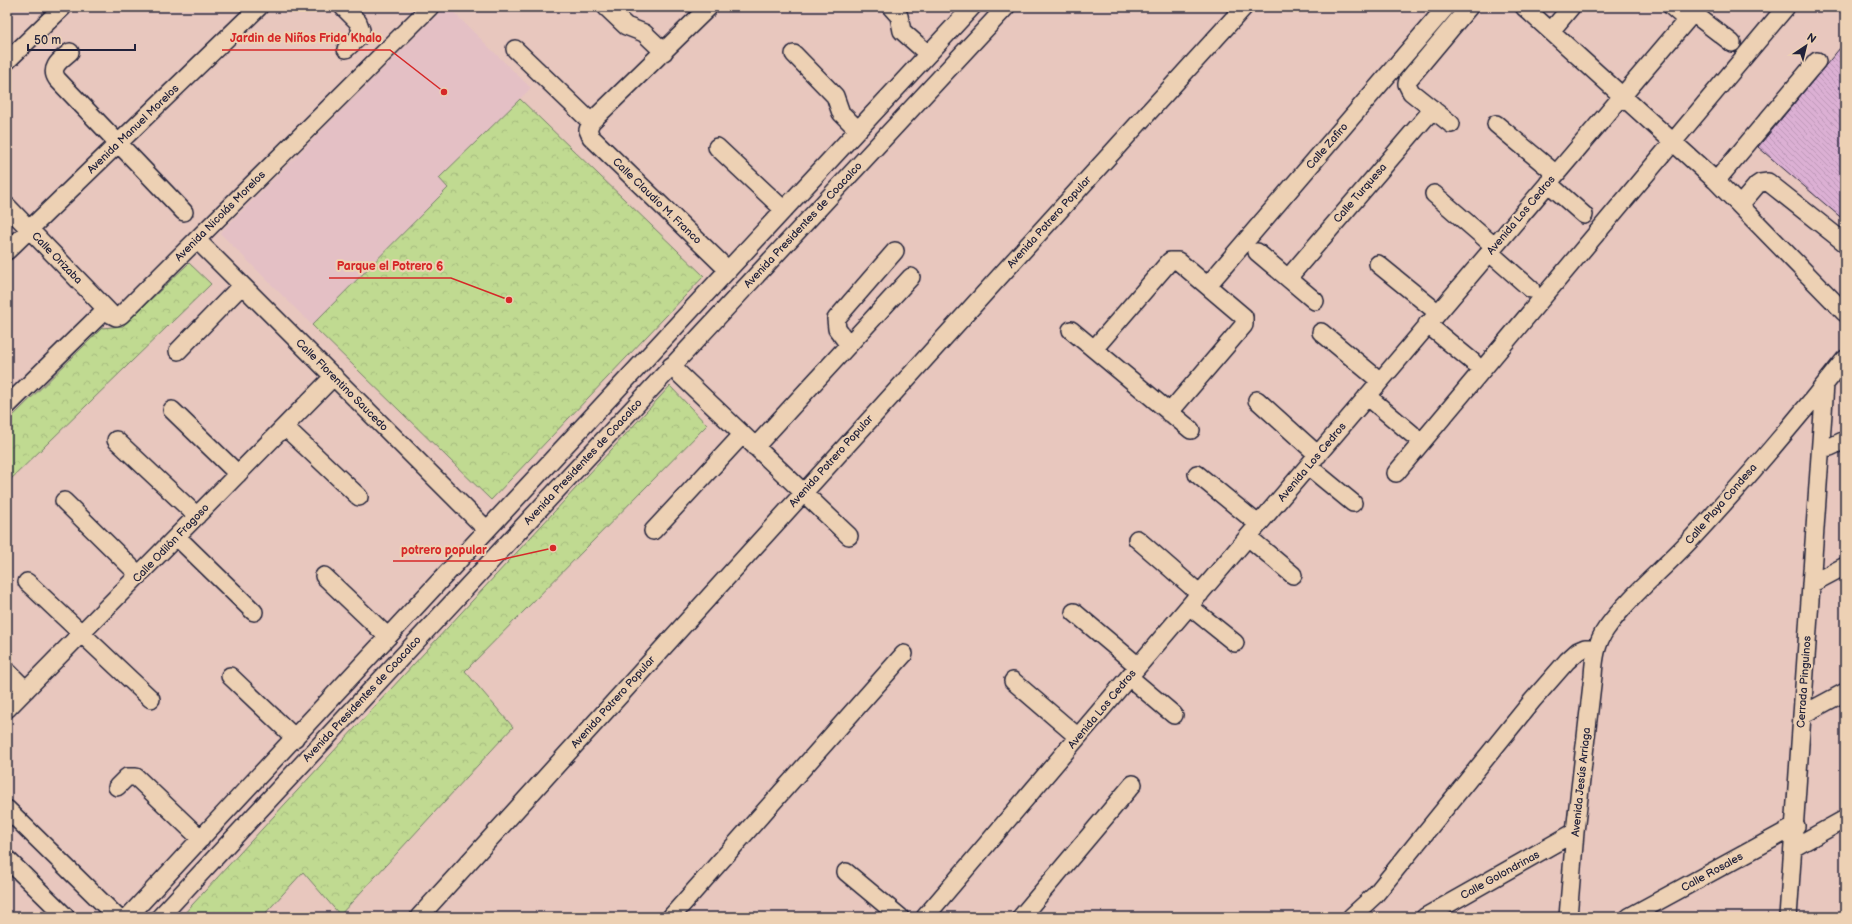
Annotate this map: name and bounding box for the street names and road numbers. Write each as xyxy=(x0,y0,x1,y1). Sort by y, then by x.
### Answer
street label: Avenida Manuel Morelos xyxy=(84,81,182,176)
street label: Calle Zafiro xyxy=(1303,120,1351,172)
street label: Calle Claudio M. Franco xyxy=(610,155,704,247)
street label: Avenida Presidentes de Coacalco xyxy=(741,159,865,291)
street label: Calle Turquesa xyxy=(1331,161,1389,225)
street label: Avenida Nicolás Morelos xyxy=(172,168,268,264)
street label: Avenida Los Cedros xyxy=(1484,172,1558,257)
street label: Avenida Potrero Popular xyxy=(1004,173,1094,271)
street label: Calle Orizaba xyxy=(29,229,85,287)
street label: Calle Florentino Saucedo xyxy=(293,336,391,434)
street label: Avenida Presidentes de Coacalco xyxy=(521,396,645,528)
street label: Avenida Potrero Popular xyxy=(786,412,876,510)
street label: Avenida Los Cedros xyxy=(1275,419,1349,504)
street label: Calle Playa Condesa xyxy=(1682,461,1760,547)
street label: Calle Odilón Fragoso xyxy=(130,501,212,585)
street label: Avenida Presidentes de Coacalco xyxy=(300,633,424,765)
street label: Cerrada Pinguinos xyxy=(1794,635,1814,729)
street label: Avenida Potrero Popular xyxy=(568,653,658,751)
street label: Avenida Los Cedros xyxy=(1065,666,1139,751)
street label: Avenida Jesús Arriaga xyxy=(1569,727,1593,837)
street label: Calle Golondrinas xyxy=(1458,848,1542,902)
street label: Calle Rosales xyxy=(1679,849,1746,894)

